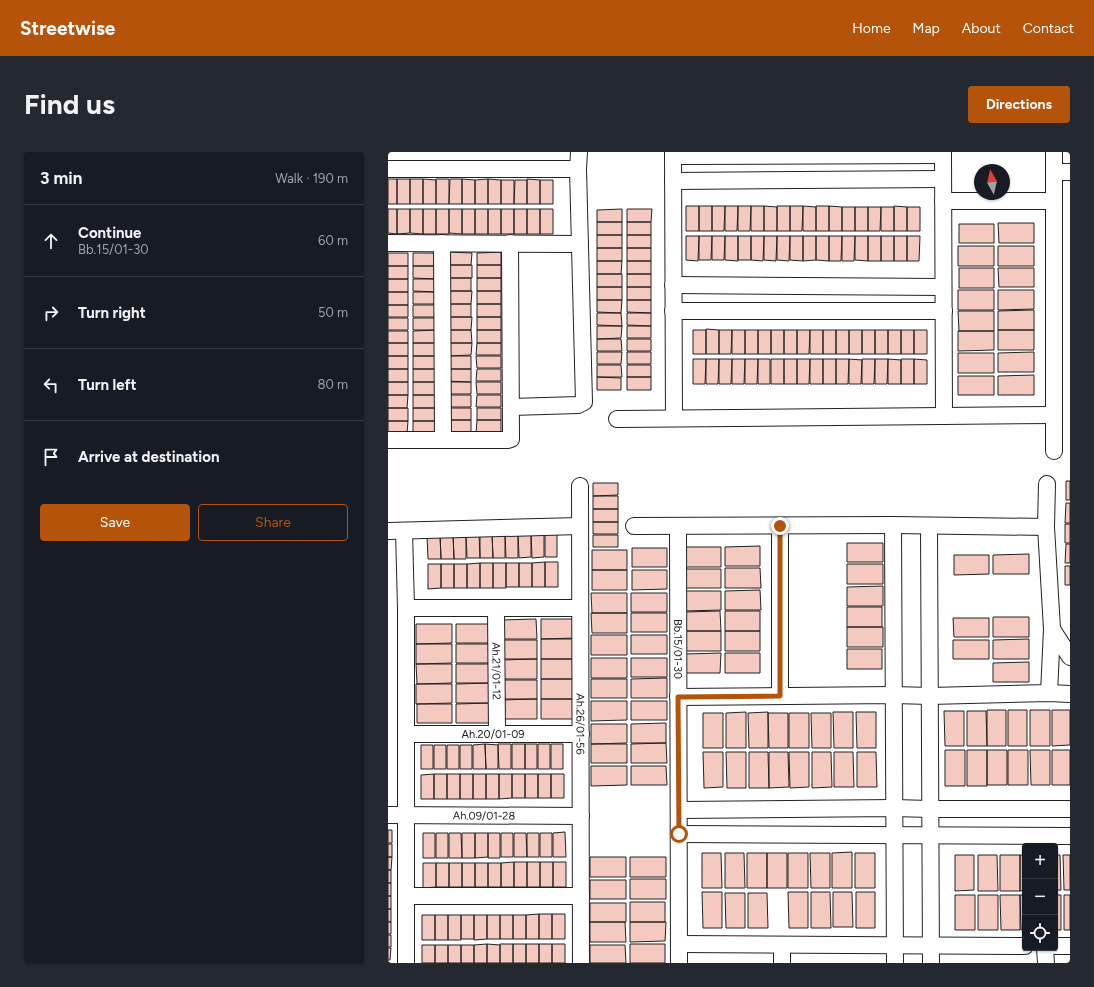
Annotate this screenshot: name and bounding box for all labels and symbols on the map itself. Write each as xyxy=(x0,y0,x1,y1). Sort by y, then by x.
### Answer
north arrow xyxy=(974,164,1010,200)
route end xyxy=(771,517,789,535)
street label: Bb.15/01-30 xyxy=(672,619,685,679)
street label: Ah.21/01-12 xyxy=(490,642,503,700)
street label: Ah.26/01-56 xyxy=(574,693,587,755)
street label: Ah.20/01-09 xyxy=(462,728,524,741)
street label: Ah.09/01-28 xyxy=(453,809,516,822)
route start xyxy=(670,825,688,843)

